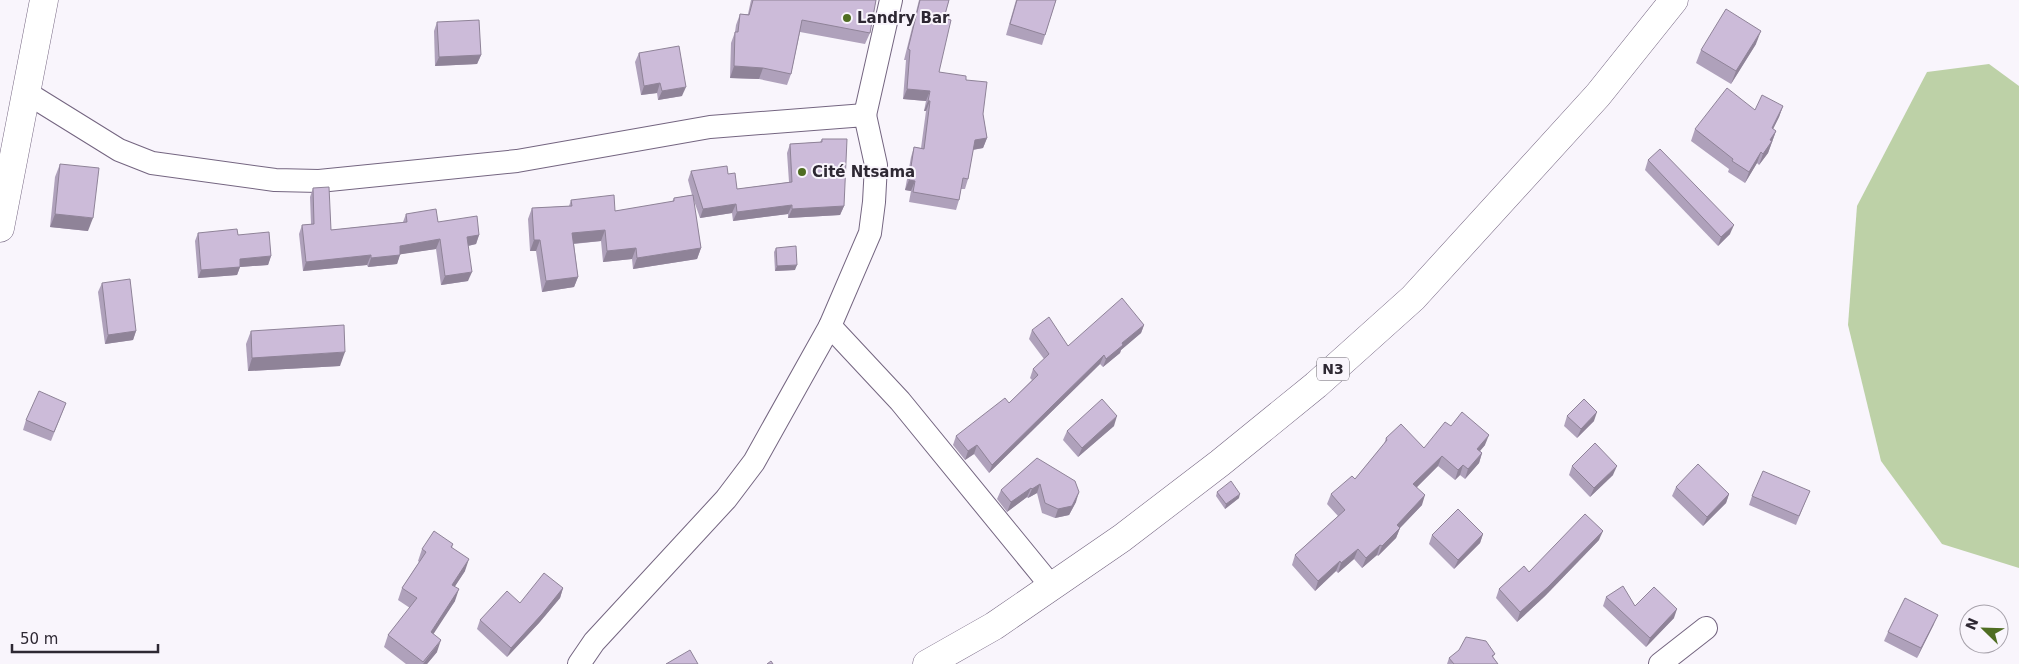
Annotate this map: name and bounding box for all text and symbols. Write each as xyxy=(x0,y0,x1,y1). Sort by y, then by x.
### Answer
place label: Landry Bar xyxy=(857,9,950,27)
marker: Landry Bar xyxy=(841,12,853,24)
place label: Cité Ntsama xyxy=(812,163,915,181)
marker: Cité Ntsama xyxy=(796,166,808,178)
road number: N3 xyxy=(1317,358,1349,380)
north arrow xyxy=(1959,604,2009,654)
text: N xyxy=(1962,615,1982,632)
scale bar xyxy=(12,622,159,654)
text: 50 m xyxy=(20,630,58,648)

